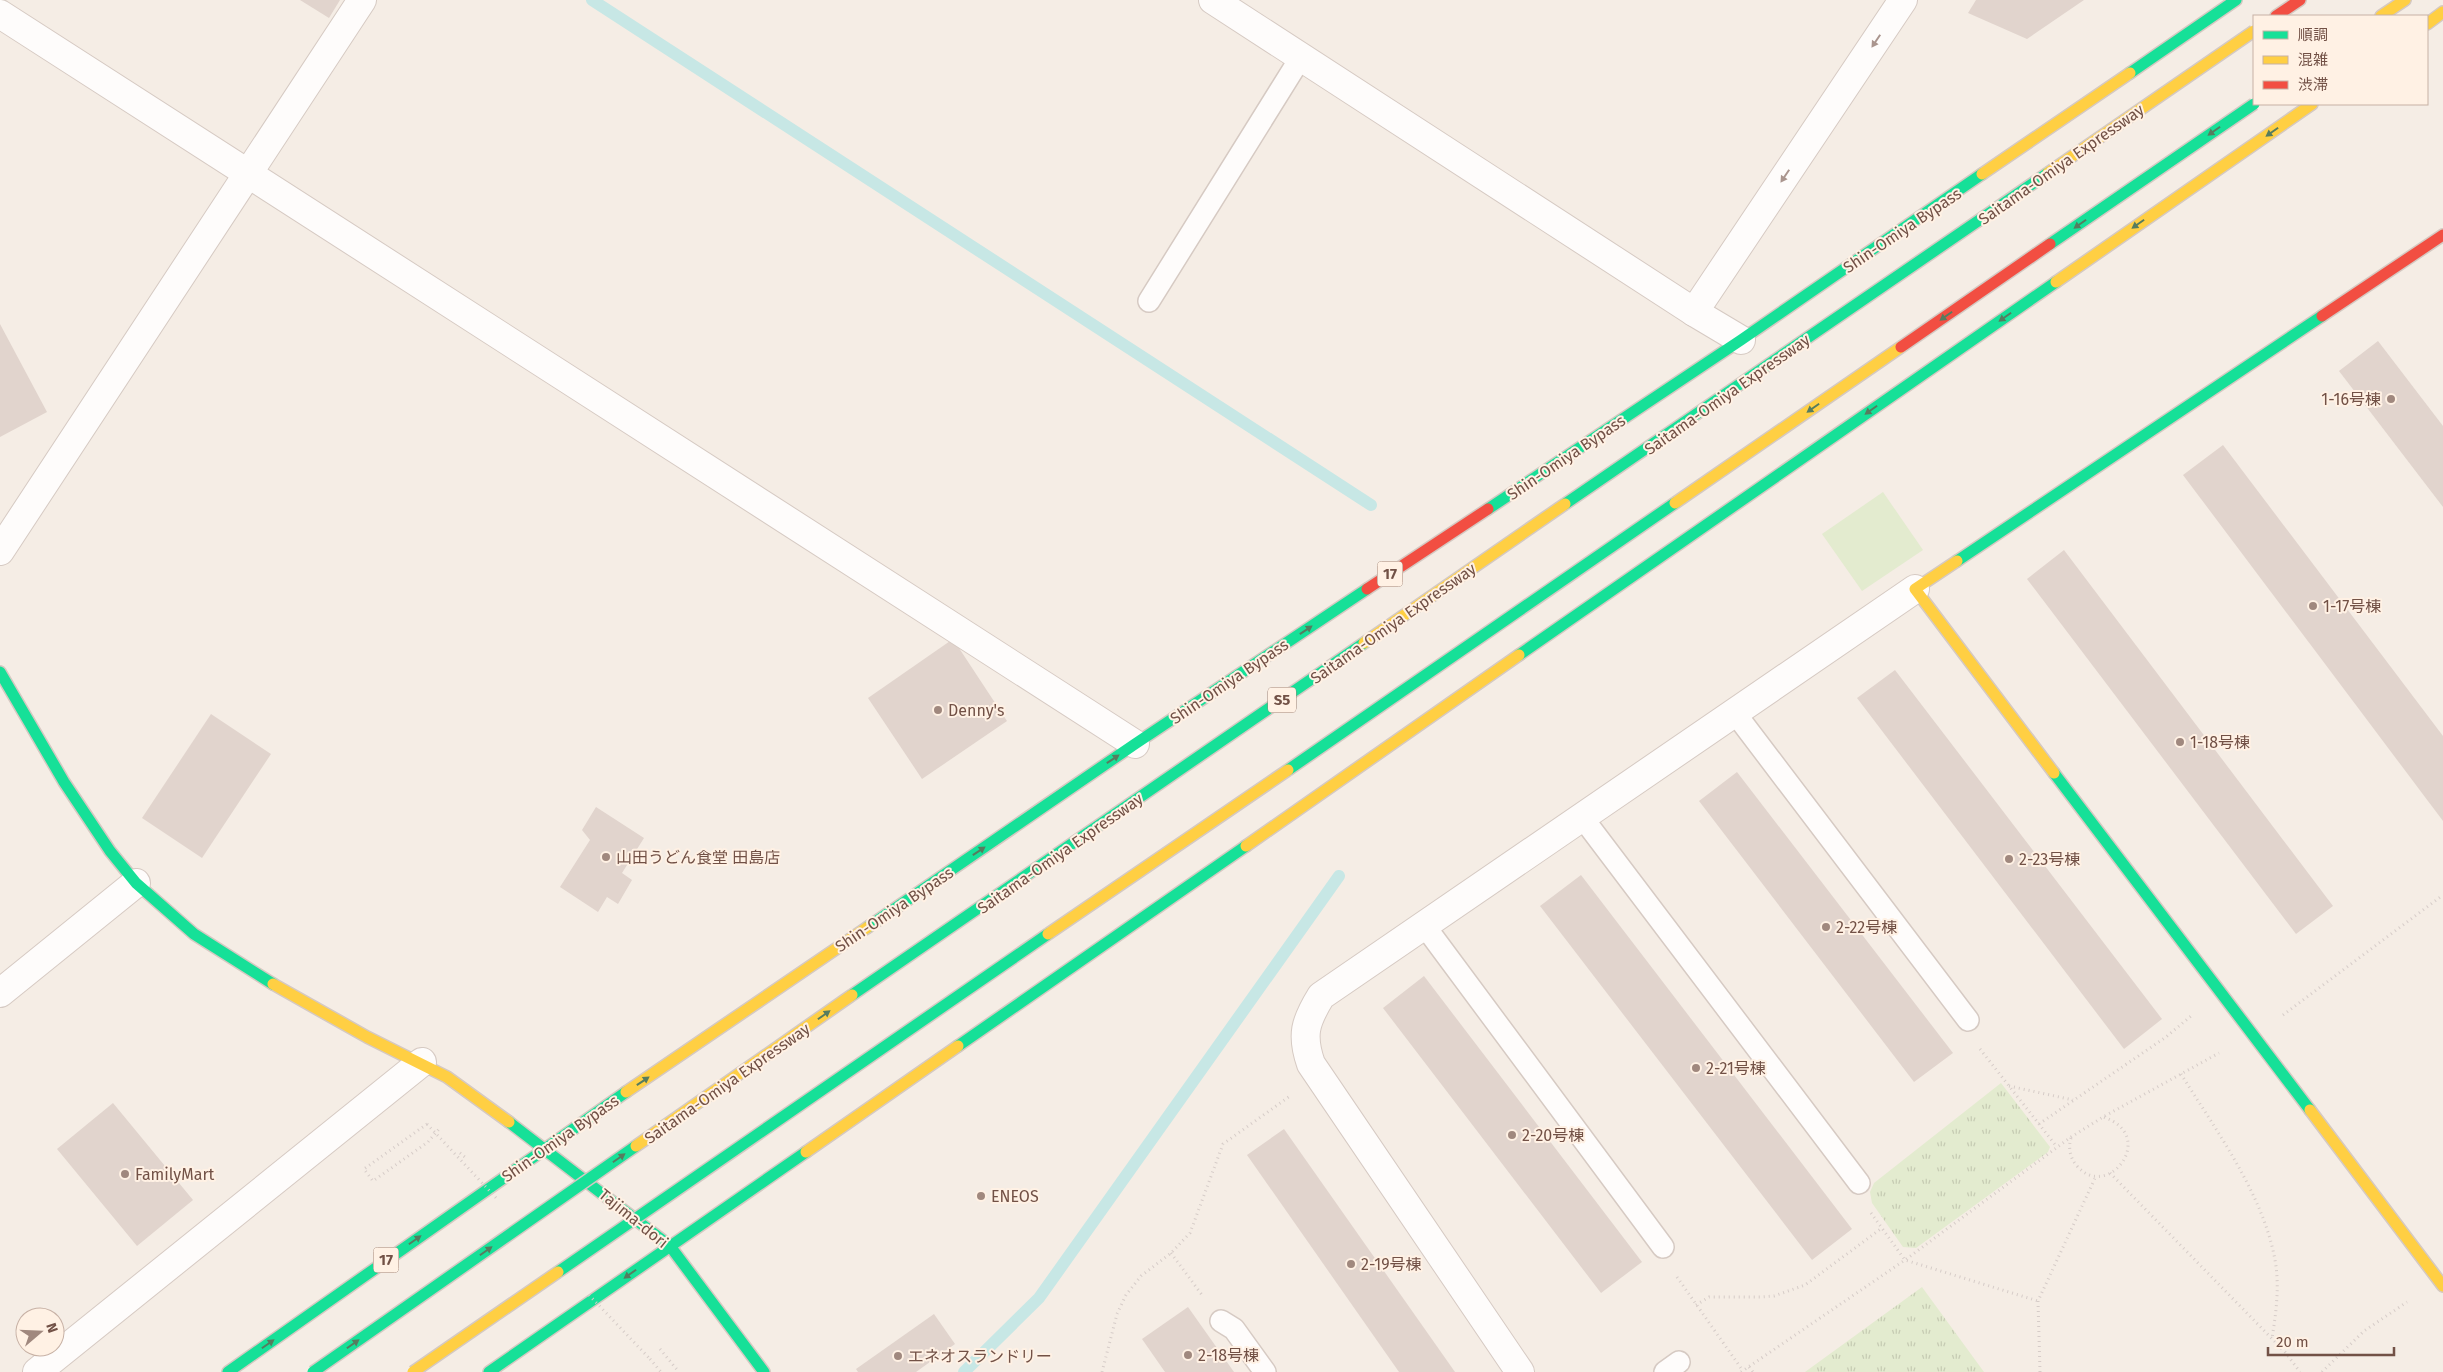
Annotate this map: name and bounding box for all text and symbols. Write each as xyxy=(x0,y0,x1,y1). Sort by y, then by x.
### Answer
legend xyxy=(2253,15,2428,105)
text: 順調 xyxy=(2298,26,2328,44)
one-way arrow xyxy=(1871,34,1880,47)
text: 混雑 xyxy=(2298,51,2328,69)
text: 渋滞 xyxy=(2298,76,2328,94)
street label: Saitama-Omiya Expressway xyxy=(1975,100,2148,229)
one-way arrow xyxy=(2207,126,2221,136)
one-way arrow xyxy=(2265,127,2278,137)
one-way arrow xyxy=(1781,169,1790,182)
street label: Shin-Omiya Bypass xyxy=(1840,184,1965,277)
one-way arrow xyxy=(2074,219,2087,229)
one-way arrow xyxy=(2131,219,2145,229)
one-way arrow xyxy=(1940,311,1953,321)
one-way arrow xyxy=(1998,312,2012,322)
street label: Saitama-Omiya Expressway xyxy=(1641,330,1814,459)
place label: 1-16号棟 xyxy=(2321,390,2381,409)
marker: 1-16号棟 xyxy=(2385,393,2397,405)
one-way arrow xyxy=(1806,403,1819,413)
one-way arrow xyxy=(1865,405,1878,415)
street label: Shin-Omiya Bypass xyxy=(1504,411,1629,504)
street label: Saitama-Omiya Expressway xyxy=(1307,559,1480,688)
road number: 17 xyxy=(1378,562,1402,586)
place label: 1-17号棟 xyxy=(2323,597,2381,616)
marker: 1-17号棟 xyxy=(2307,600,2319,612)
one-way arrow xyxy=(1299,625,1313,634)
street label: Shin-Omiya Bypass xyxy=(1167,635,1292,728)
road number: S5 xyxy=(1268,688,1296,712)
place label: Denny's xyxy=(948,701,1004,720)
marker: Denny's xyxy=(932,704,944,716)
place label: 1-18号棟 xyxy=(2190,733,2250,752)
marker: 1-18号棟 xyxy=(2174,736,2186,748)
one-way arrow xyxy=(1106,754,1120,764)
street label: Saitama-Omiya Expressway xyxy=(974,789,1147,918)
one-way arrow xyxy=(972,846,986,856)
place label: 山田うどん食堂 田島店 xyxy=(616,848,780,867)
place label: 2-23号棟 xyxy=(2019,850,2080,869)
marker: 山田うどん食堂 田島店 xyxy=(600,851,612,863)
marker: 2-23号棟 xyxy=(2003,853,2015,865)
street label: Shin-Omiya Bypass xyxy=(832,863,957,956)
place label: 2-22号棟 xyxy=(1836,918,1897,937)
marker: 2-22号棟 xyxy=(1820,921,1832,933)
one-way arrow xyxy=(817,1010,831,1020)
street label: Saitama-Omiya Expressway xyxy=(641,1019,814,1148)
place label: 2-21号棟 xyxy=(1706,1059,1766,1078)
marker: 2-21号棟 xyxy=(1690,1062,1702,1074)
one-way arrow xyxy=(636,1076,650,1086)
street label: Shin-Omiya Bypass xyxy=(498,1091,622,1186)
place label: 2-20号棟 xyxy=(1522,1126,1584,1145)
marker: 2-20号棟 xyxy=(1506,1129,1518,1141)
one-way arrow xyxy=(612,1153,626,1163)
place label: FamilyMart xyxy=(135,1165,215,1184)
marker: FamilyMart xyxy=(119,1168,131,1180)
street label: Tajima-dori xyxy=(595,1185,672,1252)
place label: ENEOS xyxy=(991,1187,1039,1206)
marker: ENEOS xyxy=(975,1190,987,1202)
one-way arrow xyxy=(408,1235,422,1245)
one-way arrow xyxy=(479,1246,493,1256)
road number: 17 xyxy=(374,1248,398,1272)
place label: 2-19号棟 xyxy=(1361,1255,1422,1274)
marker: 2-19号棟 xyxy=(1345,1258,1357,1270)
one-way arrow xyxy=(623,1269,637,1279)
north arrow xyxy=(15,1307,65,1357)
text: N xyxy=(42,1321,61,1335)
scale bar xyxy=(2268,1324,2394,1356)
text: 20 m xyxy=(2276,1333,2309,1351)
one-way arrow xyxy=(261,1339,275,1349)
one-way arrow xyxy=(346,1339,360,1349)
place label: 2-18号棟 xyxy=(1198,1346,1259,1365)
place label: エネオスランドリー xyxy=(908,1347,1052,1366)
marker: 2-18号棟 xyxy=(1182,1349,1194,1361)
marker: エネオスランドリー xyxy=(892,1350,904,1362)

